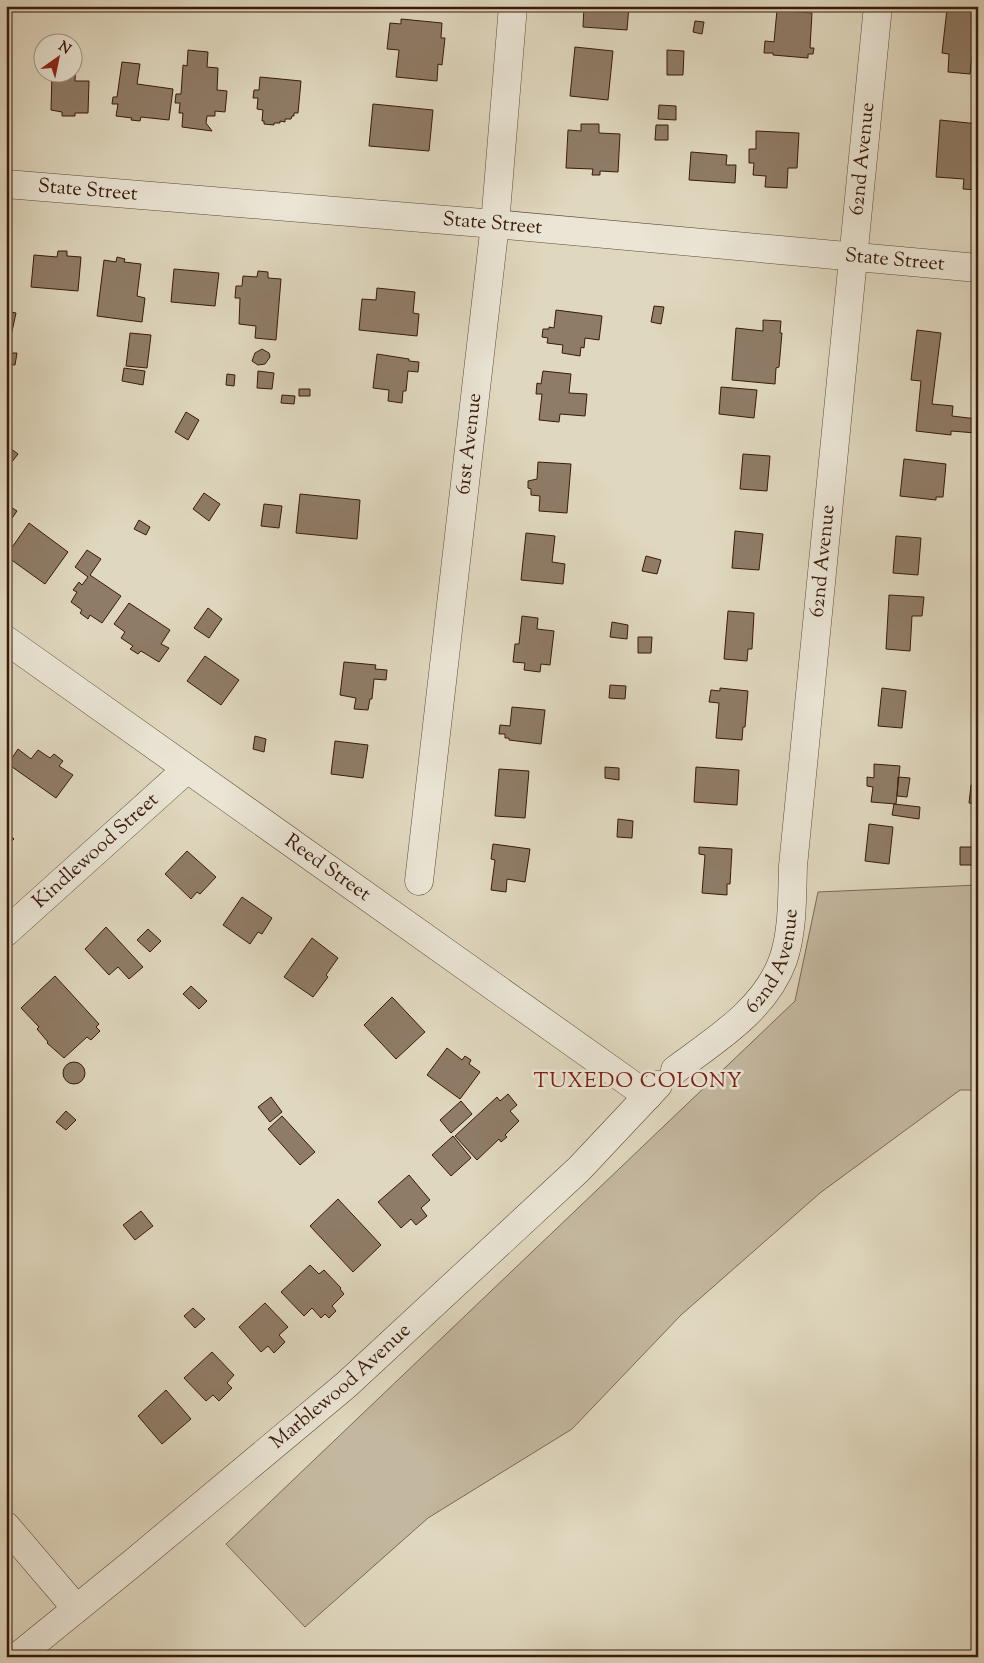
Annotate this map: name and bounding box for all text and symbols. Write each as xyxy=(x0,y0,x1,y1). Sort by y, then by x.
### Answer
north arrow xyxy=(32,32,82,82)
text: N xyxy=(54,37,74,60)
street label: 62nd Avenue xyxy=(843,101,883,217)
street label: State Street xyxy=(37,172,139,209)
street label: State Street xyxy=(441,205,544,243)
street label: State Street xyxy=(844,241,946,279)
street label: 61st Avenue xyxy=(449,391,490,496)
street label: 62nd Avenue xyxy=(803,503,843,619)
street label: Kindlewood Street xyxy=(26,786,166,916)
street label: Reed Street xyxy=(278,827,376,909)
street label: 62nd Avenue xyxy=(739,908,806,1021)
district label: TUXEDO COLONY xyxy=(533,1067,743,1097)
street label: Marblewood Avenue xyxy=(264,1317,418,1457)

